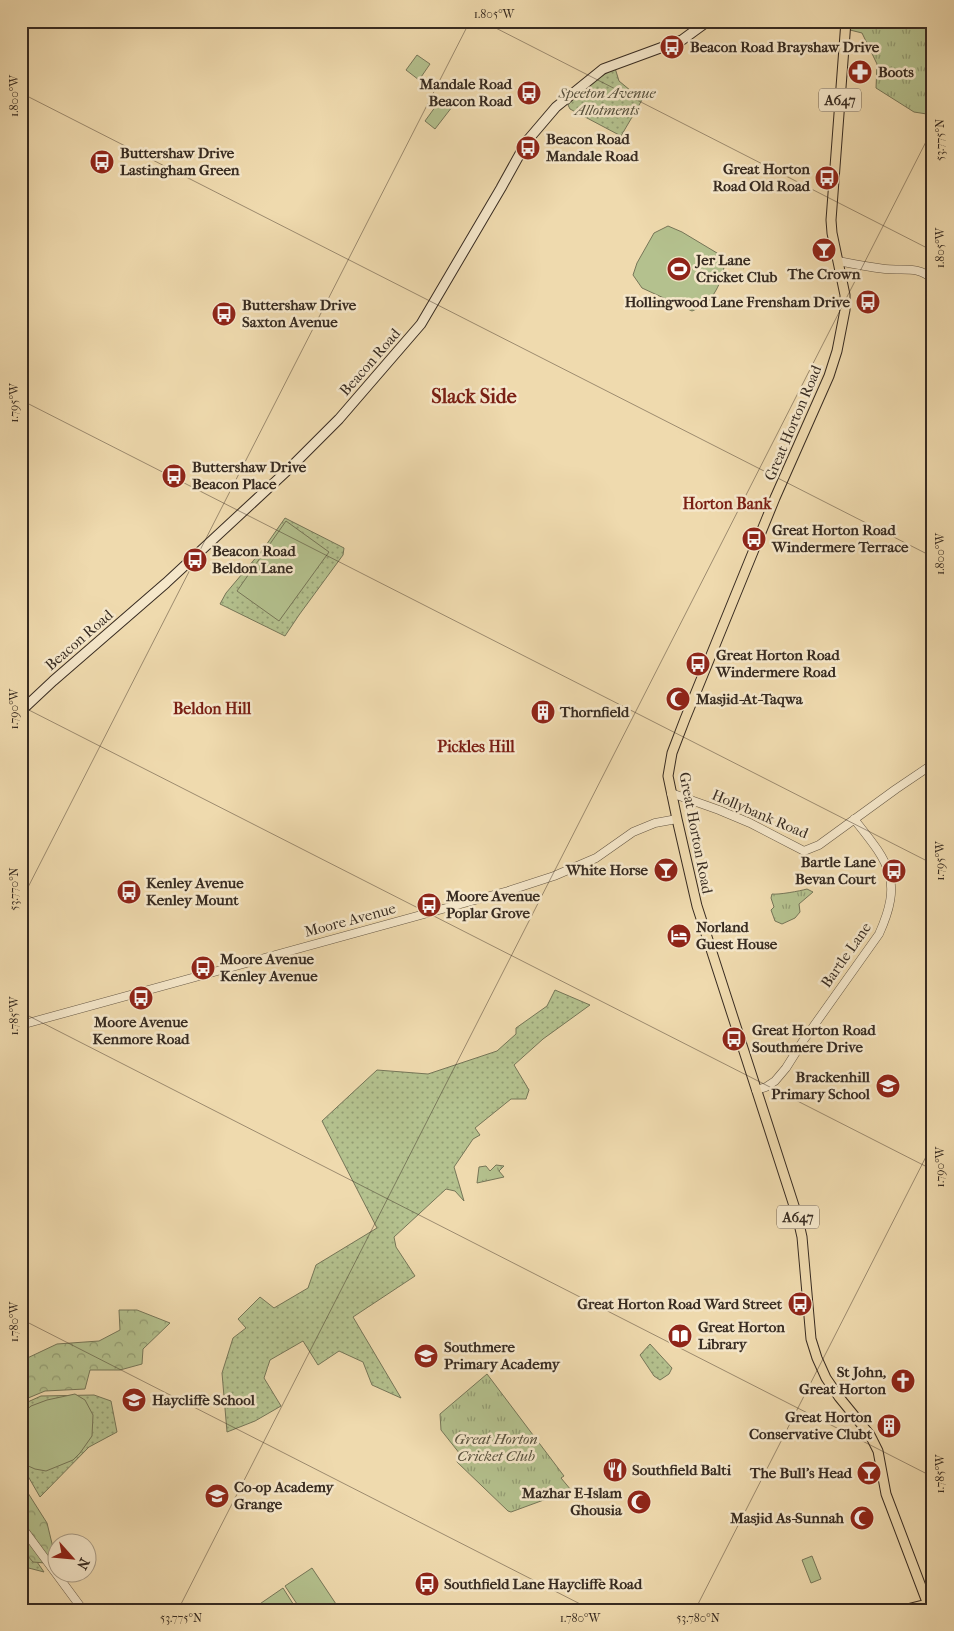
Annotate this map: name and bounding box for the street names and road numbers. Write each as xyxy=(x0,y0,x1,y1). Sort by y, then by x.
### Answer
road number: A647 xyxy=(819,88,861,112)
street label: Beacon Road xyxy=(336,324,405,399)
street label: Great Horton Road xyxy=(761,362,826,483)
street label: Beacon Road xyxy=(42,605,117,674)
street label: Great Horton Road xyxy=(675,771,717,896)
street label: Hollybank Road xyxy=(709,786,812,843)
street label: Moore Avenue xyxy=(302,899,398,941)
street label: Bartle Lane xyxy=(817,919,875,991)
road number: A647 xyxy=(777,1206,819,1228)

